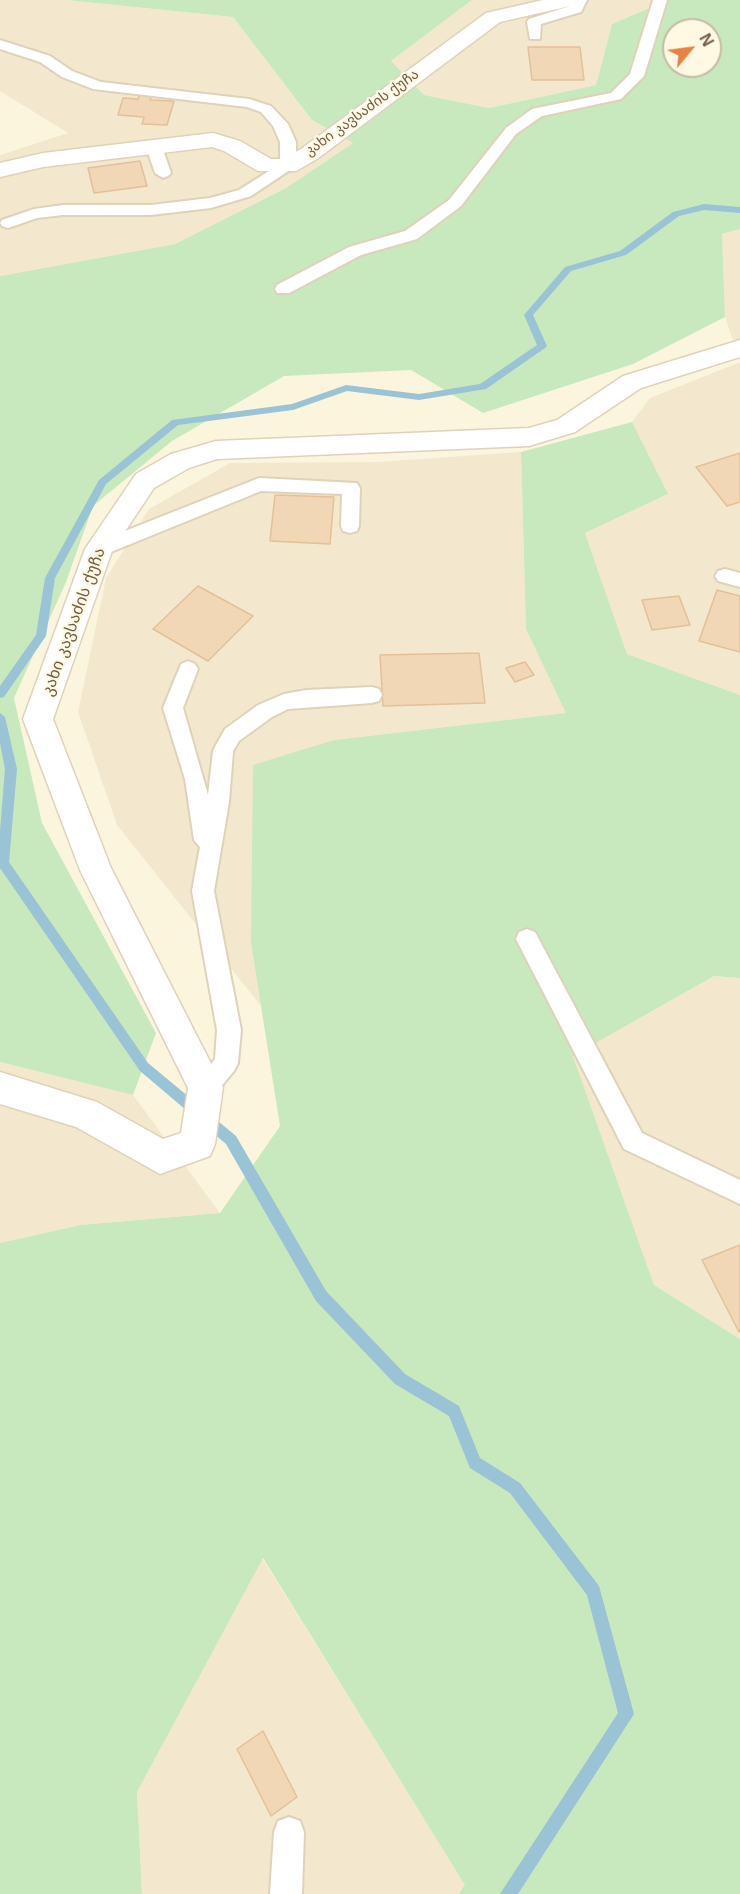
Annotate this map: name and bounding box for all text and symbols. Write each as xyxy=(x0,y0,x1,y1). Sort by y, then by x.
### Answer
north arrow xyxy=(662,18,722,78)
text: N xyxy=(696,31,717,49)
street label: კახი კავსაძის ქუჩა xyxy=(302,66,422,160)
street label: კახი კავსაძის ქუჩა xyxy=(38,545,110,699)

